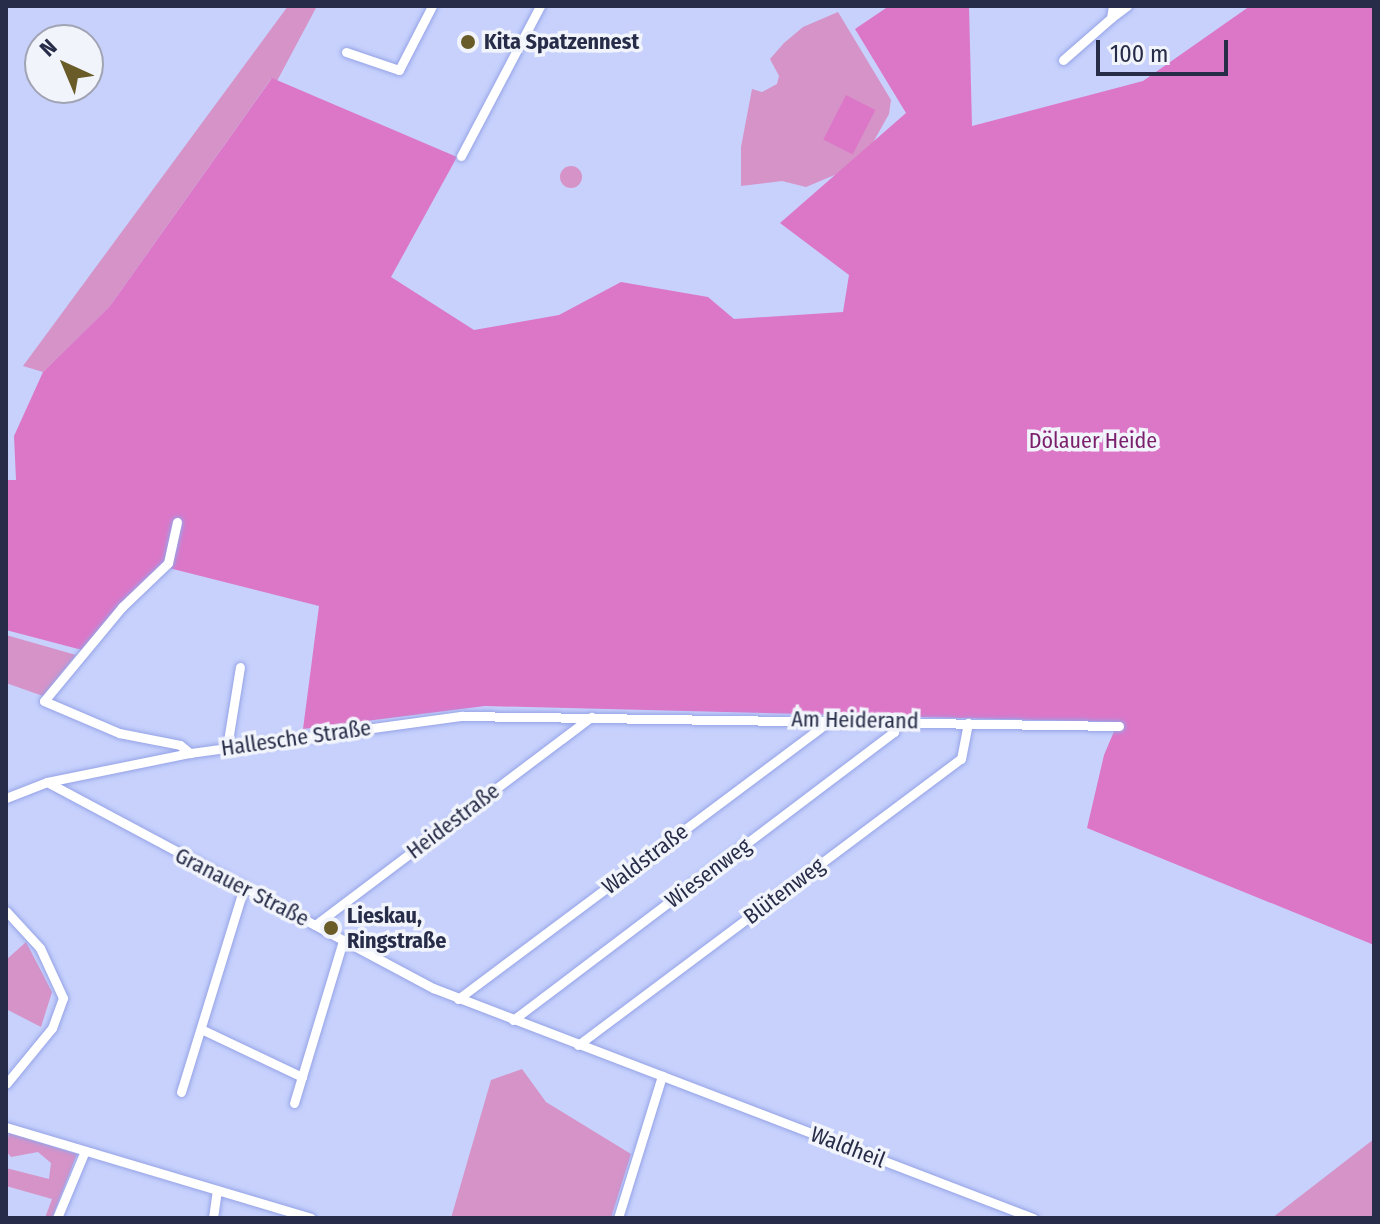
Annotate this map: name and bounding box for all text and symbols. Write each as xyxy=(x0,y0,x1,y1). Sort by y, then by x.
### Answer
north arrow xyxy=(24,24,104,104)
scale bar xyxy=(1100,24,1232,74)
place label: Kita Spatzennest xyxy=(484,29,639,55)
marker: Kita Spatzennest xyxy=(459,33,477,51)
text: N xyxy=(34,34,62,62)
text: 100 m xyxy=(1110,40,1168,68)
park label: Dölauer Heide xyxy=(1029,428,1157,454)
street label: Am Heiderand xyxy=(791,706,919,734)
street label: Hallesche Straße xyxy=(219,714,373,762)
street label: Heidestraße xyxy=(401,778,505,864)
street label: Waldstraße xyxy=(597,818,693,900)
street label: Wiesenweg xyxy=(660,832,756,914)
street label: Granauer Straße xyxy=(171,842,313,932)
street label: Blütenweg xyxy=(738,852,830,930)
place label: Lieskau, Ringstraße xyxy=(347,902,446,954)
marker: Lieskau, Ringstraße xyxy=(322,919,340,937)
street label: Waldheil xyxy=(807,1121,889,1173)

